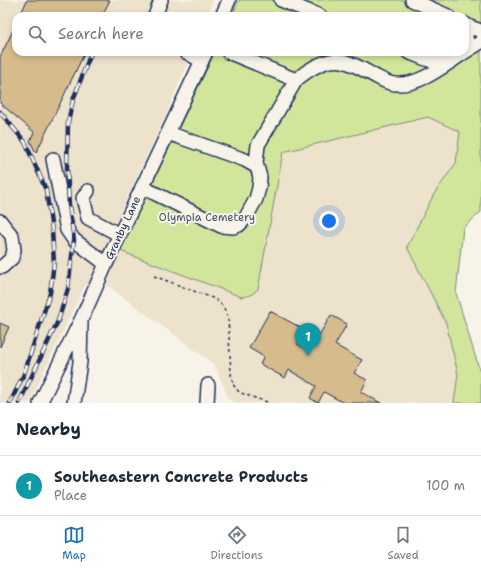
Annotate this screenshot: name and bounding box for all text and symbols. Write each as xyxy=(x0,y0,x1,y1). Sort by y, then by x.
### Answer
search box xyxy=(12,12,469,56)
icon: search xyxy=(26,23,48,45)
text: Search here xyxy=(58,24,144,44)
street label: Granby Lane xyxy=(102,194,144,262)
park label: Olympia Cemetery xyxy=(159,210,255,225)
your location xyxy=(319,211,339,231)
pin: 1 xyxy=(295,323,321,356)
text: Nearby xyxy=(16,418,81,440)
text: Southeastern Concrete Products xyxy=(54,467,308,487)
text: 1 xyxy=(26,477,32,494)
text: 100 m xyxy=(426,477,465,494)
text: Place xyxy=(54,487,87,504)
tab: Map xyxy=(62,524,86,563)
tab: Directions xyxy=(210,524,263,563)
tab: Saved xyxy=(387,524,419,563)

